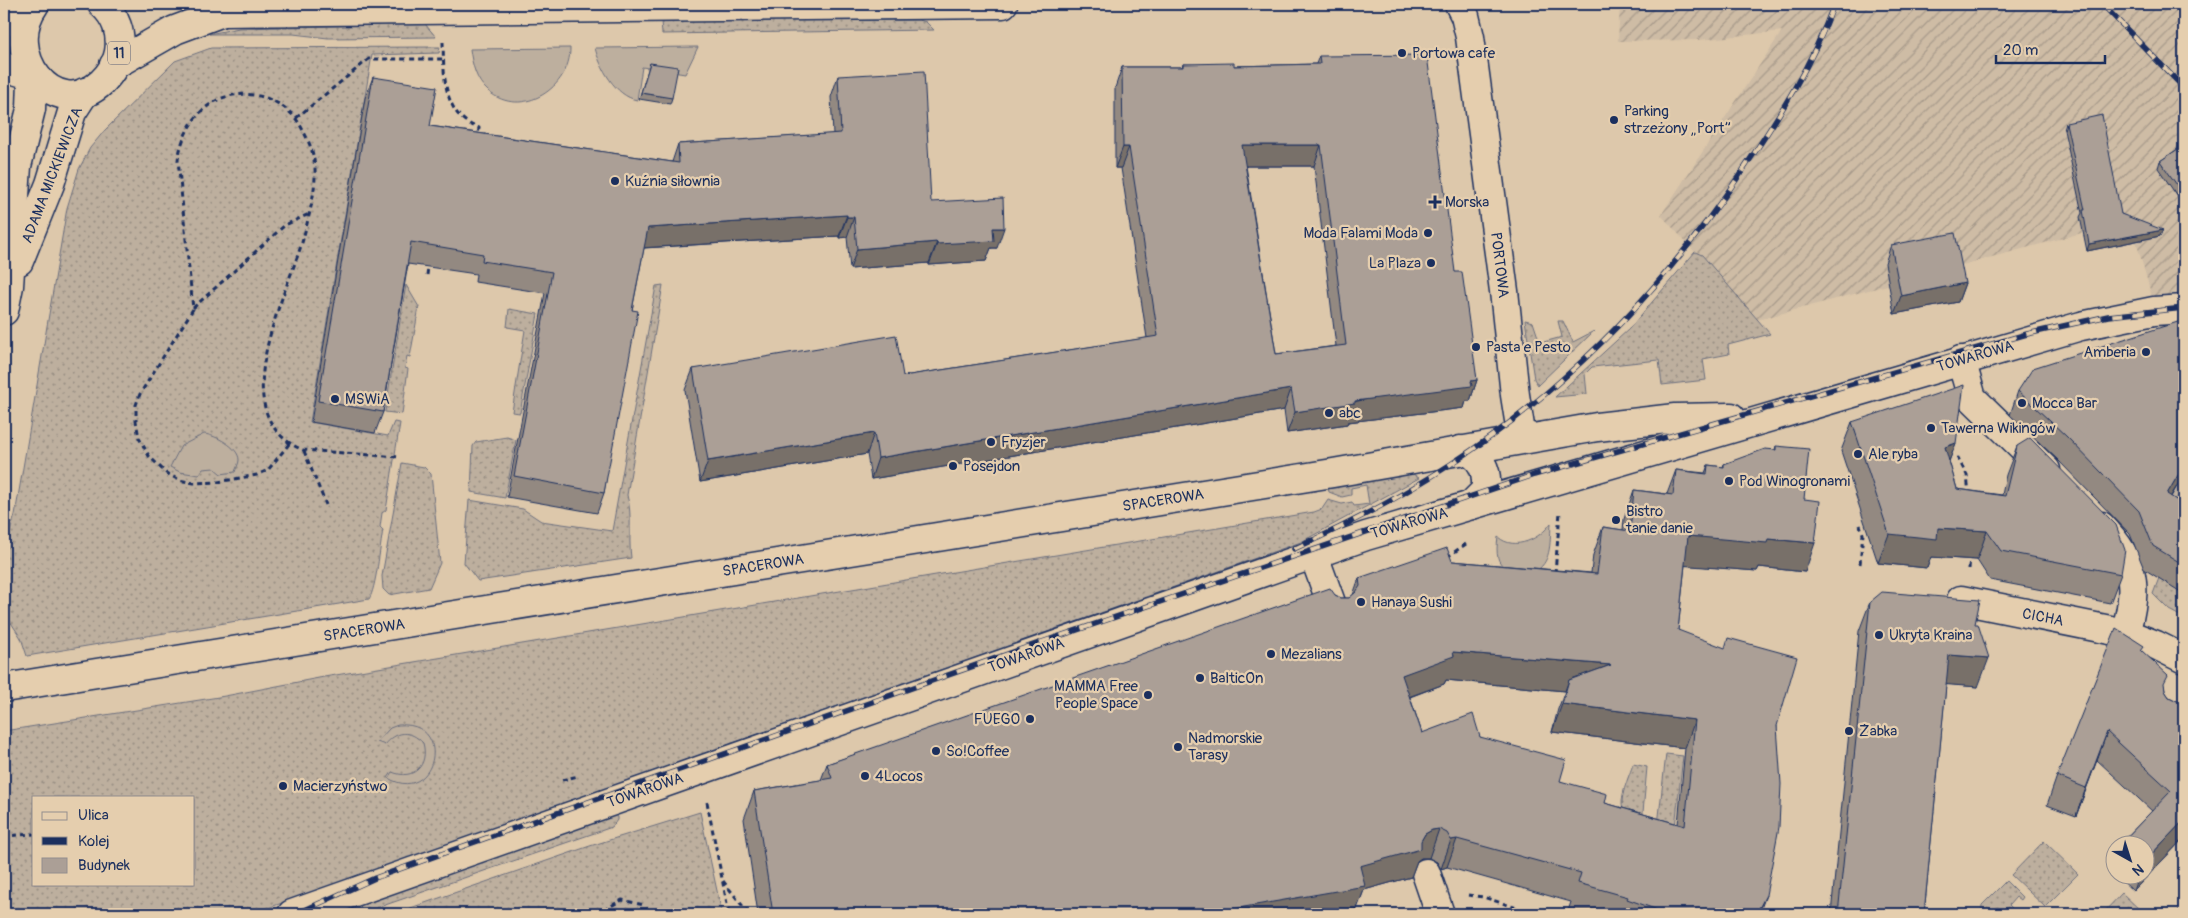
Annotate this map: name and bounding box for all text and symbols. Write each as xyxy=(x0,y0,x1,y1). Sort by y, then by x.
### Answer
scale bar xyxy=(1996,32,2104,64)
text: 20 m xyxy=(2003,41,2038,60)
road number: 11 xyxy=(108,42,130,64)
place label: Portowa cafe xyxy=(1412,44,1496,63)
marker: Portowa cafe xyxy=(1396,47,1408,59)
place label: Parking strzeżony „Port” xyxy=(1624,102,1731,138)
street label: ADAMA MICKIEWICZA xyxy=(18,104,87,246)
marker: Parking strzeżony „Port” xyxy=(1608,114,1620,126)
place label: Kuźnia siłownia xyxy=(625,172,720,191)
marker: Kuźnia siłownia xyxy=(609,175,621,187)
place label: Morska xyxy=(1445,193,1489,212)
marker: Morska xyxy=(1429,196,1441,208)
place label: Moda Falami Moda xyxy=(1303,224,1418,243)
marker: Moda Falami Moda xyxy=(1422,227,1434,239)
street label: PORTOWA xyxy=(1486,231,1513,299)
place label: La Plaza xyxy=(1369,254,1421,273)
marker: La Plaza xyxy=(1425,257,1437,269)
street label: TOWAROWA xyxy=(1934,336,2016,377)
place label: Pasta e Pesto xyxy=(1486,338,1571,357)
marker: Pasta e Pesto xyxy=(1470,341,1482,353)
place label: Amberia xyxy=(2083,343,2136,362)
marker: Amberia xyxy=(2140,346,2152,358)
place label: MSWiA xyxy=(345,390,390,409)
marker: MSWiA xyxy=(329,393,341,405)
place label: Mocca Bar xyxy=(2032,394,2098,413)
marker: Mocca Bar xyxy=(2016,397,2028,409)
place label: abc xyxy=(1339,404,1361,423)
marker: abc xyxy=(1323,407,1335,419)
place label: Tawerna Wikingów xyxy=(1941,419,2056,438)
marker: Tawerna Wikingów xyxy=(1925,422,1937,434)
place label: Fryzjer xyxy=(1001,433,1046,452)
marker: Fryzjer xyxy=(985,436,997,448)
place label: Ale ryba xyxy=(1868,445,1918,464)
marker: Ale ryba xyxy=(1852,448,1864,460)
place label: Posejdon xyxy=(963,457,1020,476)
marker: Posejdon xyxy=(947,460,959,472)
place label: Pod Winogronami xyxy=(1739,472,1850,491)
marker: Pod Winogronami xyxy=(1723,475,1735,487)
street label: SPACEROWA xyxy=(1121,485,1205,516)
place label: Bistro tanie danie xyxy=(1625,502,1693,538)
street label: TOWAROWA xyxy=(1368,503,1450,544)
marker: Bistro tanie danie xyxy=(1610,514,1622,526)
street label: SPACEROWA xyxy=(721,550,805,581)
place label: Hanaya Sushi xyxy=(1371,593,1452,612)
marker: Hanaya Sushi xyxy=(1355,596,1367,608)
street label: CICHA xyxy=(2020,604,2066,631)
street label: SPACEROWA xyxy=(322,615,406,646)
place label: Ukryta Kraina xyxy=(1889,626,1973,645)
marker: Ukryta Kraina xyxy=(1873,629,1885,641)
street label: TOWAROWA xyxy=(986,633,1067,677)
place label: Mezalians xyxy=(1281,645,1342,664)
marker: Mezalians xyxy=(1265,648,1277,660)
place label: BalticOn xyxy=(1210,669,1263,688)
marker: BalticOn xyxy=(1194,672,1206,684)
place label: MAMMA Free People Space xyxy=(1054,677,1139,713)
marker: MAMMA Free People Space xyxy=(1142,689,1154,701)
place label: FUEGO xyxy=(974,710,1020,729)
marker: FUEGO xyxy=(1024,713,1036,725)
place label: Żabka xyxy=(1859,722,1897,741)
marker: Żabka xyxy=(1843,725,1855,737)
place label: Nadmorskie Tarasy xyxy=(1188,729,1263,765)
marker: Nadmorskie Tarasy xyxy=(1172,741,1184,753)
place label: So!Coffee xyxy=(946,742,1010,761)
marker: So!Coffee xyxy=(930,745,942,757)
place label: 4Locos xyxy=(875,767,923,786)
street label: TOWAROWA xyxy=(605,768,686,812)
marker: 4Locos xyxy=(859,770,871,782)
place label: Macierzyństwo xyxy=(293,777,388,796)
marker: Macierzyństwo xyxy=(277,780,289,792)
legend xyxy=(32,796,195,886)
text: Ulica xyxy=(78,806,109,825)
text: Kolej xyxy=(78,832,110,851)
north arrow xyxy=(2106,836,2156,886)
text: Budynek xyxy=(78,856,131,875)
text: N xyxy=(2129,860,2147,879)

